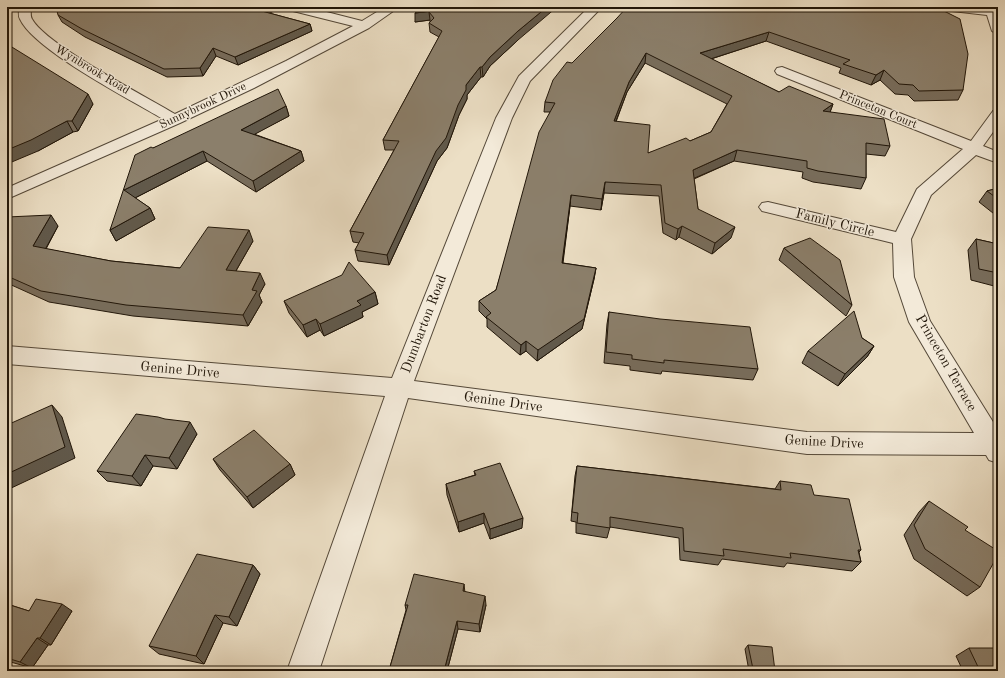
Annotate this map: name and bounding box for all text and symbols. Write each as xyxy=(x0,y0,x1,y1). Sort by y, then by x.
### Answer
street label: Wynbrook Road xyxy=(52,43,132,97)
street label: Sunnybrook Drive xyxy=(158,80,249,131)
street label: Princeton Court xyxy=(837,89,919,131)
street label: Family Circle xyxy=(794,206,876,240)
street label: Dumbarton Road xyxy=(399,273,449,375)
street label: Princeton Terrace xyxy=(913,312,979,414)
street label: Genine Drive xyxy=(140,360,220,380)
street label: Genine Drive xyxy=(463,390,543,414)
street label: Genine Drive xyxy=(784,433,864,451)

